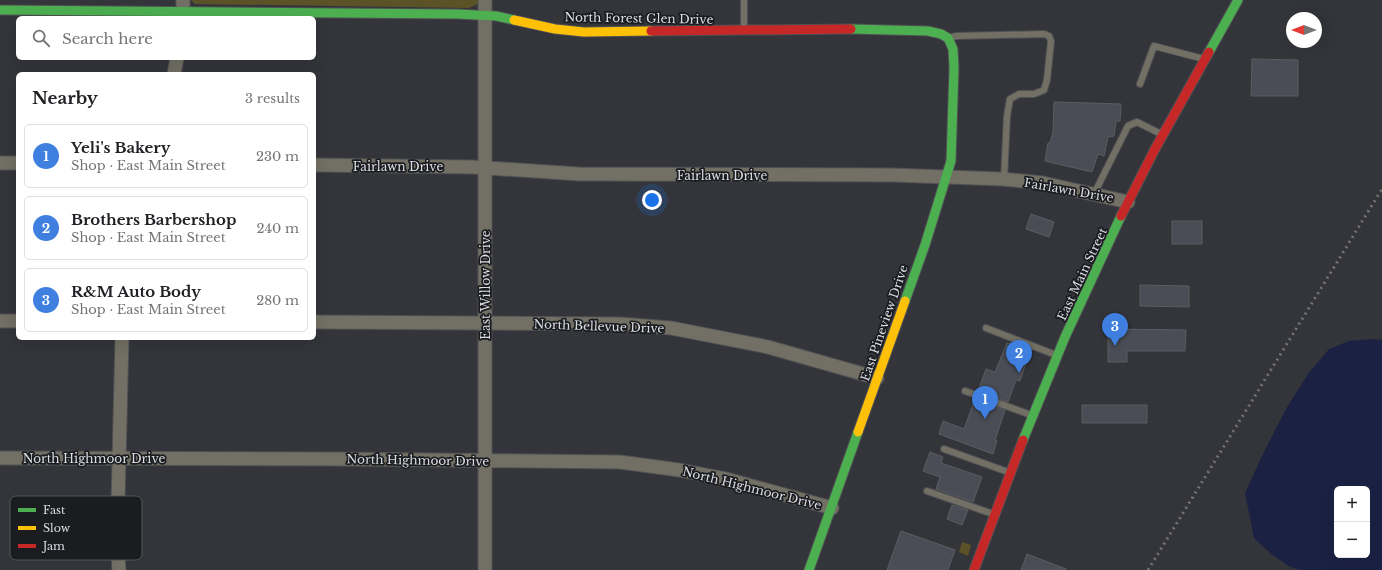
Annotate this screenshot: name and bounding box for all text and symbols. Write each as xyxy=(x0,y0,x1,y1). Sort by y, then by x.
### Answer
street label: North Forest Glen Drive xyxy=(564,9,714,27)
north arrow xyxy=(1286,12,1322,48)
search box xyxy=(16,16,316,60)
icon: search xyxy=(30,27,52,49)
text: Search here xyxy=(62,29,153,48)
text: Nearby xyxy=(32,88,98,109)
text: 3 results xyxy=(245,90,300,107)
text: Yeli's Bakery xyxy=(71,138,171,157)
text: 1 xyxy=(43,148,49,165)
text: 230 m xyxy=(256,148,299,165)
text: Shop · East Main Street xyxy=(71,157,226,174)
street label: Fairlawn Drive xyxy=(353,159,443,174)
street label: Fairlawn Drive xyxy=(677,168,767,183)
street label: Fairlawn Drive xyxy=(1023,175,1115,205)
your location xyxy=(642,190,662,210)
text: Brothers Barbershop xyxy=(71,210,236,229)
text: 2 xyxy=(42,220,50,237)
text: 240 m xyxy=(256,220,299,237)
street label: East Main Street xyxy=(1054,225,1110,323)
text: Shop · East Main Street xyxy=(71,229,226,246)
street label: East Willow Drive xyxy=(478,230,493,340)
street label: East Pineview Drive xyxy=(857,263,911,383)
text: R&M Auto Body xyxy=(71,282,201,301)
text: 3 xyxy=(42,292,50,309)
text: 280 m xyxy=(256,292,299,309)
text: Shop · East Main Street xyxy=(71,301,226,318)
pin: 3 xyxy=(1102,313,1128,346)
street label: North Bellevue Drive xyxy=(533,316,665,336)
pin: 2 xyxy=(1006,340,1032,373)
pin: 1 xyxy=(972,386,998,419)
street label: North Highmoor Drive xyxy=(23,451,165,466)
street label: North Highmoor Drive xyxy=(347,451,490,469)
street label: North Highmoor Drive xyxy=(681,463,823,513)
map controls xyxy=(1334,486,1370,558)
button: + xyxy=(1334,486,1370,522)
legend xyxy=(10,496,142,560)
text: Fast xyxy=(43,503,66,517)
text: Slow xyxy=(43,521,71,535)
button: − xyxy=(1334,522,1370,558)
text: Jam xyxy=(41,539,65,553)

